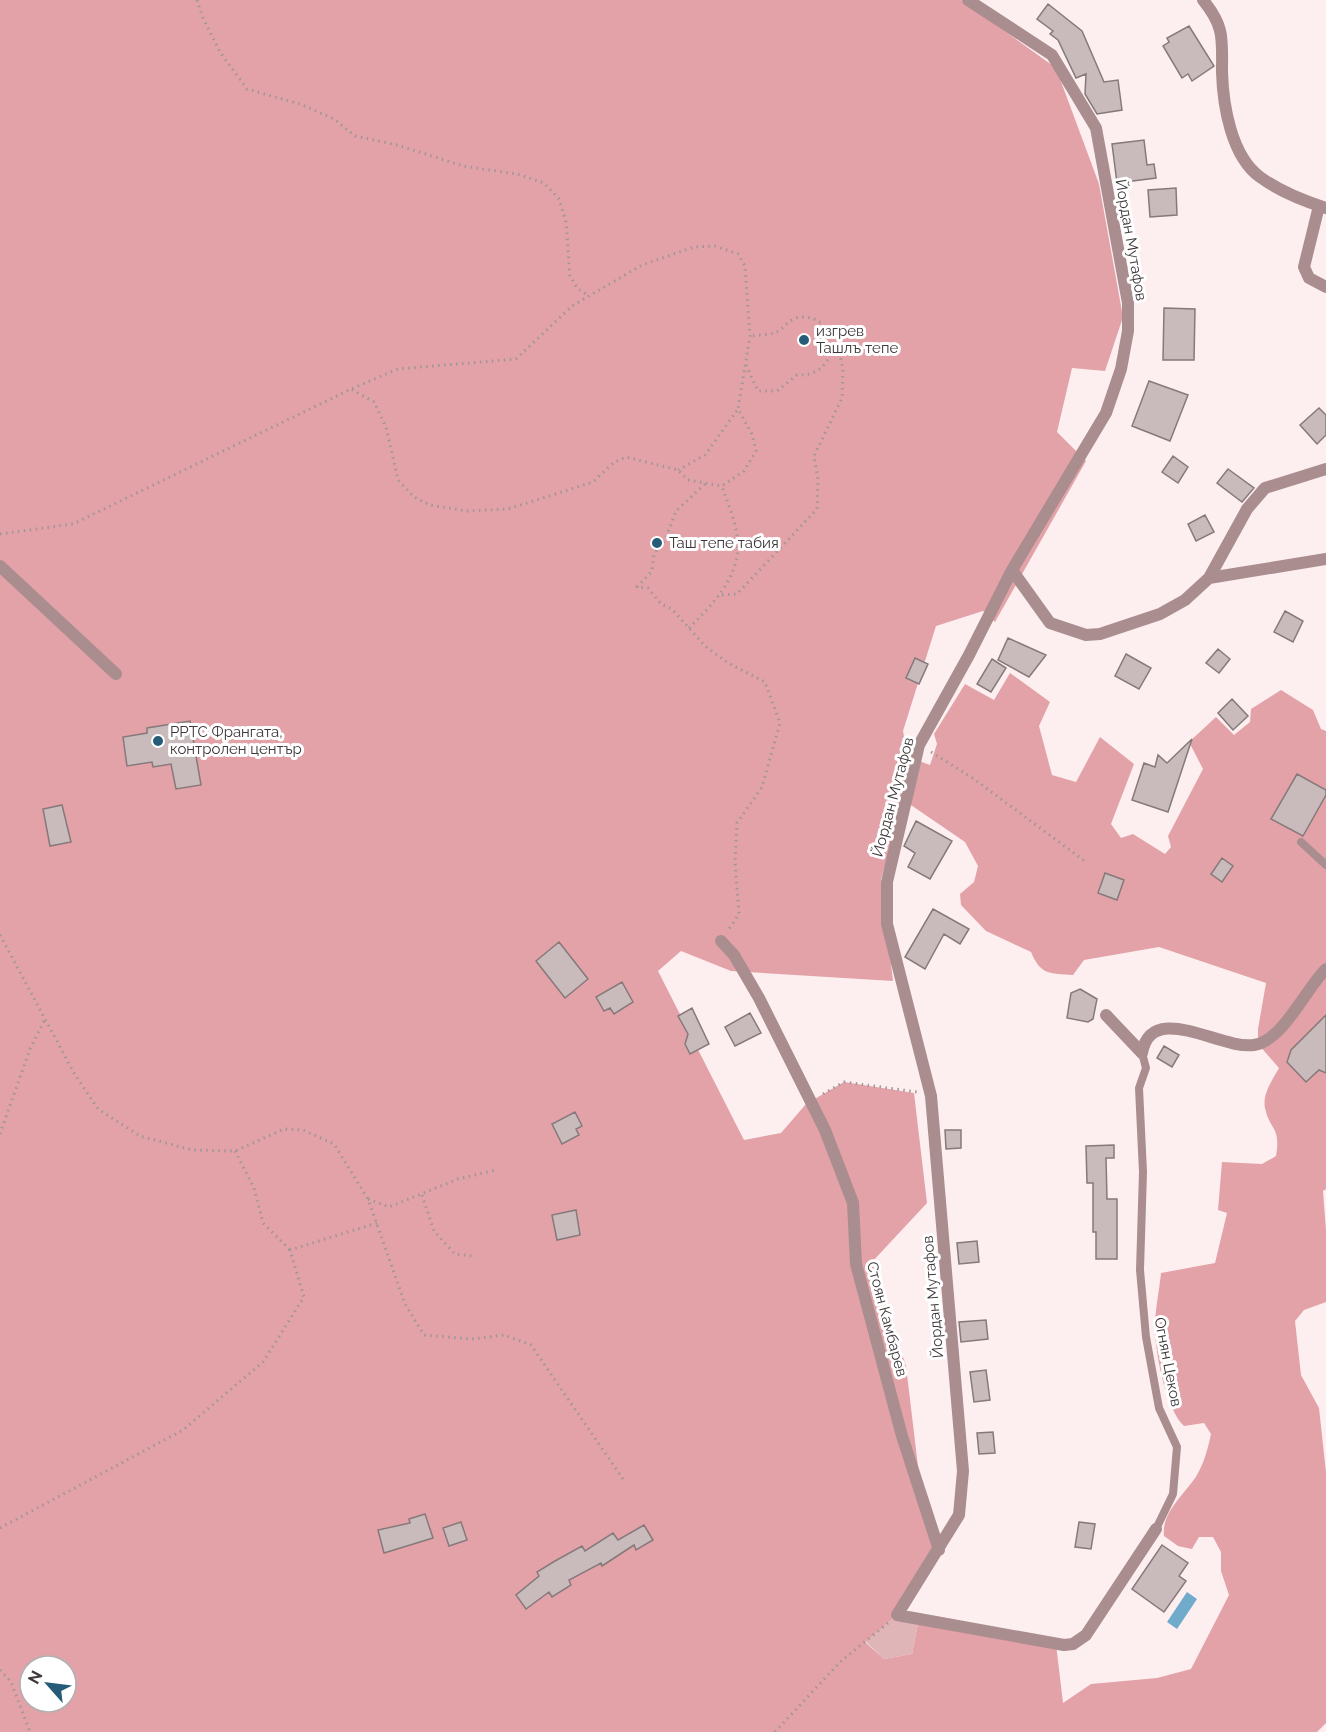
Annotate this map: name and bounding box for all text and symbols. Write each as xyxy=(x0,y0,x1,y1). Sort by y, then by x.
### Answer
street label: Йордан Мутафов xyxy=(1111,178,1151,302)
place label: изгрев Ташлъ тепе xyxy=(816,322,898,357)
marker: изгрев Ташлъ тепе xyxy=(797,333,811,347)
place label: Таш тепе табия xyxy=(669,534,779,552)
marker: Таш тепе табия xyxy=(650,536,664,550)
place label: РРТС Франгата, контролен център xyxy=(170,723,302,758)
marker: РРТС Франгата, контролен център xyxy=(151,734,165,748)
street label: Йордан Мутафов xyxy=(868,735,918,859)
street label: Йордан Мутафов xyxy=(919,1235,947,1359)
street label: Стоян Камбарев xyxy=(863,1260,911,1378)
street label: Огнян Цеков xyxy=(1151,1316,1185,1408)
north arrow xyxy=(18,1654,78,1714)
text: N xyxy=(24,1667,46,1687)

